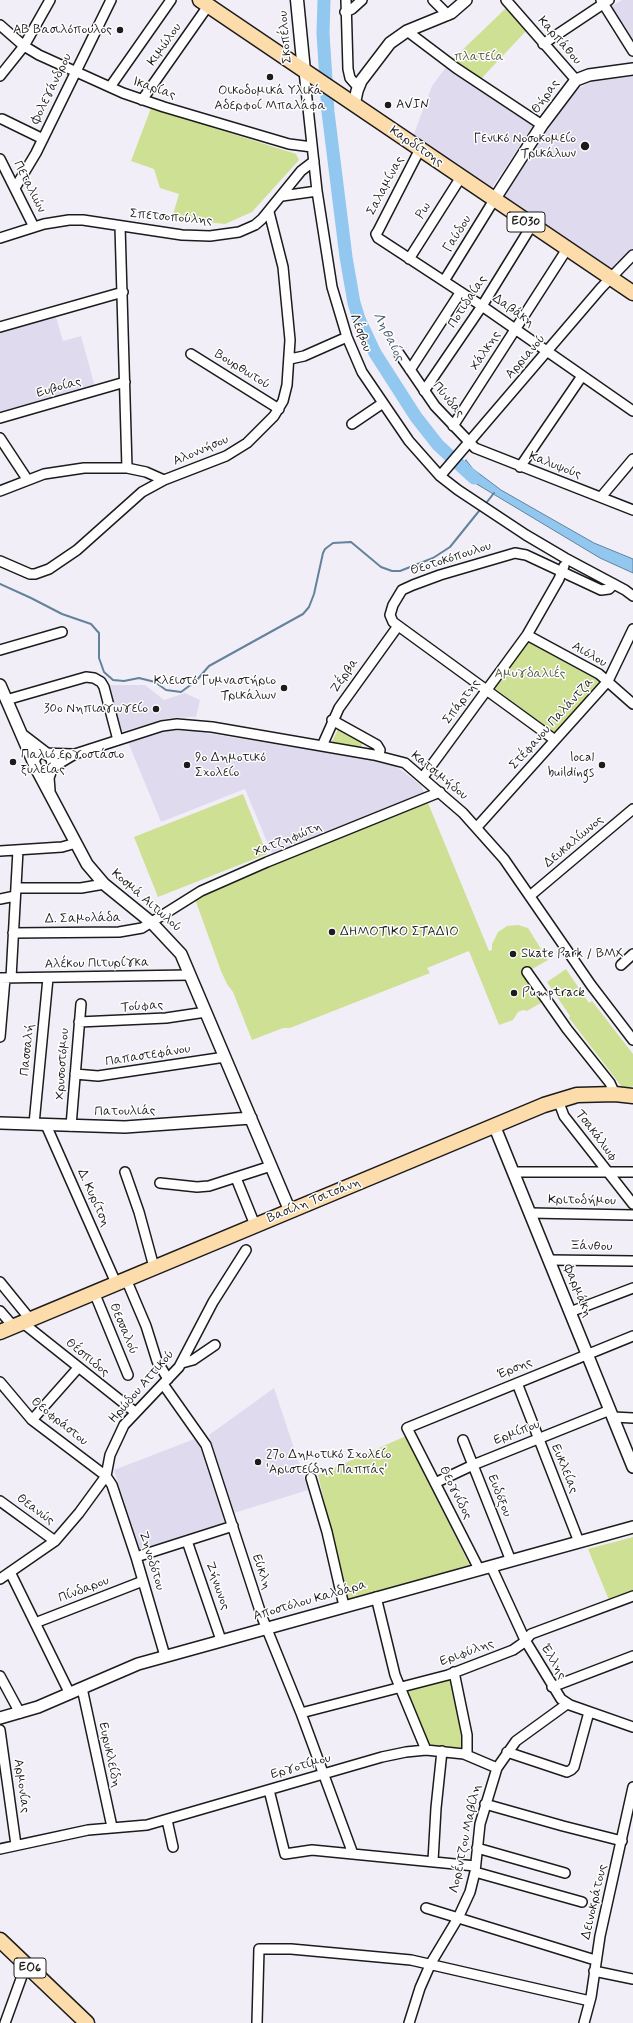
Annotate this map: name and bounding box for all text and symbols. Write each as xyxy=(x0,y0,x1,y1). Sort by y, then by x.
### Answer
street label: Σκοπέλου xyxy=(276,10,296,64)
street label: Καρπάθου xyxy=(534,14,584,68)
street label: Κιμώλου xyxy=(145,20,185,70)
place label: ΑΒ Βασιλόπουλος xyxy=(13,22,112,38)
marker: ΑΒ Βασιλόπουλος xyxy=(115,25,125,35)
park label: πλατεία xyxy=(454,49,504,65)
street label: Φολεγάνδρου xyxy=(28,51,76,127)
marker: Οικοδομικά Υλικά Αδερφοί Μπαλάφα xyxy=(265,72,275,82)
street label: Ικαρίας xyxy=(130,74,178,104)
street label: Θήρας xyxy=(529,77,563,117)
place label: Οικοδομικά Υλικά Αδερφοί Μπαλάφα xyxy=(214,83,326,114)
place label: AVIN xyxy=(396,97,429,113)
marker: AVIN xyxy=(383,100,393,110)
street label: Καρδίτσης xyxy=(386,123,446,171)
place label: Γενικό Νοσοκομείο Τρικάλων xyxy=(474,131,576,162)
marker: Γενικό Νοσοκομείο Τρικάλων xyxy=(579,140,591,152)
street label: Σαλαμίνας xyxy=(364,154,408,218)
street label: Πεταλιών xyxy=(9,158,49,216)
street label: Ρω xyxy=(413,200,435,222)
street label: Σπετσοπούλης xyxy=(129,207,213,229)
road number: ΕΟ30 xyxy=(507,212,545,232)
street label: Γαύδου xyxy=(441,213,475,255)
street label: Ποτιδαίας xyxy=(445,273,491,331)
street label: Δαβάκη xyxy=(489,291,537,331)
water label: Ληθαίος xyxy=(368,310,408,364)
street label: Λέσβου xyxy=(346,312,374,354)
street label: Χάλκης xyxy=(468,328,504,374)
street label: Αρριανού xyxy=(503,332,549,382)
street label: Βουρθωτού xyxy=(211,347,273,393)
street label: Ευβοίας xyxy=(35,374,83,402)
street label: Πύνδας xyxy=(429,379,467,421)
street label: Αλοννήσου xyxy=(171,432,231,470)
street label: Καλυψούς xyxy=(527,449,583,483)
street label: Θεοτοκόπουλου xyxy=(409,539,493,579)
street label: Αιόλου xyxy=(569,639,609,671)
street label: Ζέρβα xyxy=(328,656,362,696)
park label: Αμυγδαλιές xyxy=(495,666,565,682)
place label: Κλειστό Γυμναστήριο Τρικάλων xyxy=(154,673,276,704)
street label: Στέφανου Παλάντζα xyxy=(507,675,597,773)
street label: Σπάρτης xyxy=(440,676,484,728)
marker: Κλειστό Γυμναστήριο Τρικάλων xyxy=(279,683,289,693)
place label: 30ο Νηπιαγωγείο xyxy=(44,701,148,717)
marker: 30ο Νηπιαγωγείο xyxy=(151,704,161,714)
place label: Παλιό εργοστάσιο ξυλείας xyxy=(21,747,124,778)
street label: Κατσιμήδου xyxy=(407,748,471,804)
place label: 9ο Δημοτικό Σχολείο xyxy=(195,750,266,781)
place label: local buildings xyxy=(548,750,594,781)
marker: Παλιό εργοστάσιο ξυλείας xyxy=(8,757,18,767)
marker: 9ο Δημοτικό Σχολείο xyxy=(182,760,192,770)
marker: local buildings xyxy=(597,760,607,770)
street label: Δευκαλίωνος xyxy=(541,813,607,871)
street label: Χατζηφώτη xyxy=(252,819,324,861)
street label: Κοσμά Αιτωλού xyxy=(108,866,184,936)
street label: Δ. Σαμολάδα xyxy=(45,911,121,927)
place label: ΔΗΜΟΤΙΚΟ ΣΤΑΔΙΟ xyxy=(340,924,459,940)
marker: ΔΗΜΟΤΙΚΟ ΣΤΑΔΙΟ xyxy=(327,927,337,937)
place label: Skate Park / BMX xyxy=(521,946,624,962)
marker: Skate Park / BMX xyxy=(508,949,518,959)
street label: Αλέκου Πιτυρίγκα xyxy=(45,955,149,973)
place label: Pumptrack xyxy=(522,985,585,1001)
marker: Pumptrack xyxy=(509,988,519,998)
street label: Τούφας xyxy=(120,998,164,1016)
street label: Πασσαλή xyxy=(18,1023,38,1077)
street label: Χρυσοστόμου xyxy=(53,1028,73,1100)
street label: Παπαστεφάνου xyxy=(104,1042,192,1070)
street label: Πατουλιάς xyxy=(94,1104,156,1120)
street label: Τσακάλωφ xyxy=(572,1107,620,1165)
street label: Δ. Κυρίτση xyxy=(73,1167,113,1229)
street label: Βασίλη Τσιτσάνη xyxy=(265,1175,363,1227)
street label: Κριτοδήμου xyxy=(548,1193,616,1209)
street label: Ξάνθου xyxy=(569,1239,613,1255)
street label: Φαρμάκη xyxy=(559,1262,595,1320)
street label: Θεσσαλού xyxy=(105,1301,141,1357)
street label: Θέσπιδος xyxy=(62,1336,112,1380)
street label: Ηρώδου Αττικού xyxy=(106,1347,178,1427)
street label: Έρσης xyxy=(495,1355,535,1383)
street label: Θεοφράστου xyxy=(27,1394,91,1450)
street label: Ερμίπου xyxy=(492,1417,542,1449)
street label: Ευκλείας xyxy=(547,1442,581,1496)
place label: 27ο Δημοτικό Σχολείο 'Αριστείδης Παππάς' xyxy=(266,1447,391,1478)
marker: 27ο Δημοτικό Σχολείο 'Αριστείδης Παππάς' xyxy=(253,1457,263,1467)
street label: Θεογνίδος xyxy=(435,1464,475,1522)
street label: Ευδόξου xyxy=(484,1473,514,1519)
street label: Θεανώς xyxy=(13,1491,57,1529)
street label: Ζηνοδότου xyxy=(135,1530,167,1592)
street label: Εύκλη xyxy=(248,1552,274,1592)
street label: Ζήνωνος xyxy=(201,1560,233,1612)
street label: Πίνδαρου xyxy=(57,1573,111,1607)
street label: Αποστόλου Καλδάρα xyxy=(251,1577,369,1625)
street label: Εριφύλης xyxy=(438,1636,496,1670)
street label: Έλλης xyxy=(537,1642,569,1682)
street label: Ευρυκλείδη xyxy=(94,1721,124,1789)
street label: Εργοτίμου xyxy=(269,1751,333,1783)
street label: Αρμονίας xyxy=(9,1758,33,1814)
street label: Λορέντζου Μαβίλη xyxy=(447,1783,485,1895)
street label: Δεινοκράτους xyxy=(579,1863,611,1941)
road number: ΕΟ6 xyxy=(14,1958,46,1978)

